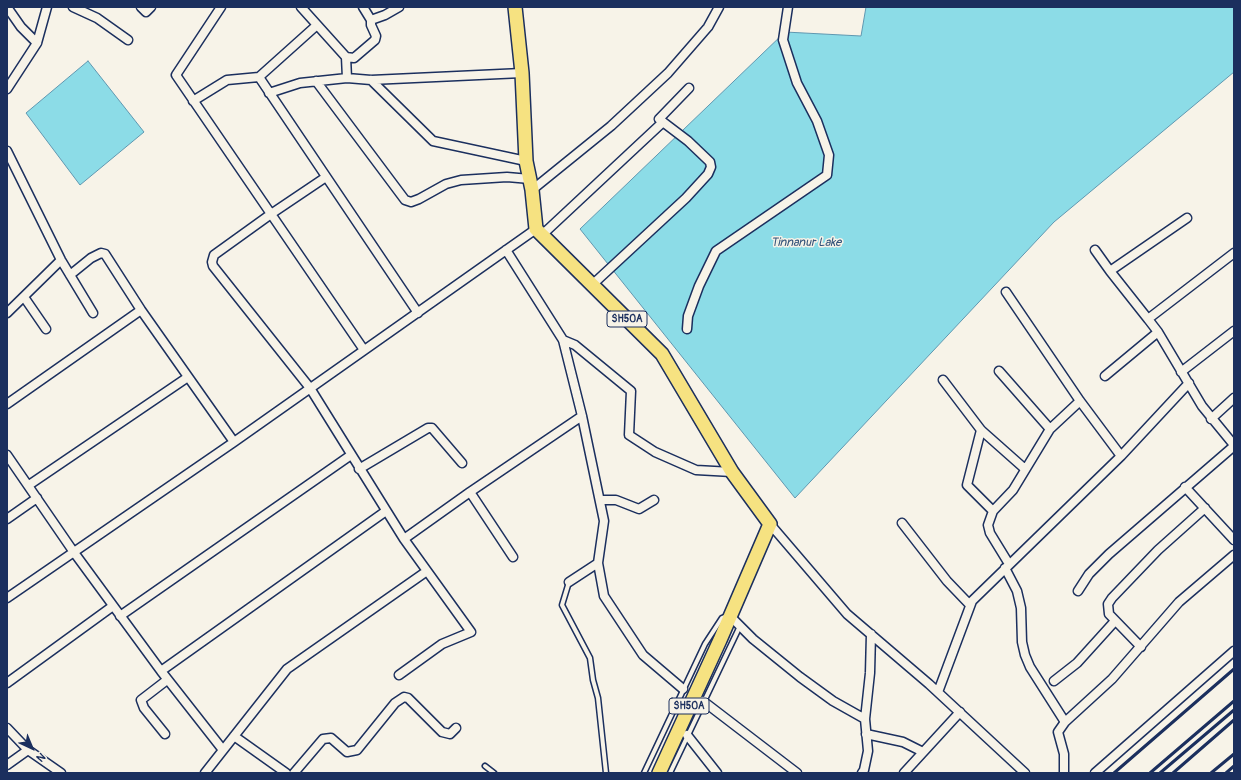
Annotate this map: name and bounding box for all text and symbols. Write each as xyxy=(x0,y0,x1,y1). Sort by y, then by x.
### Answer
water label: Tinnanur Lake xyxy=(771,236,841,250)
road number: SH50A xyxy=(607,311,647,327)
road number: SH50A xyxy=(669,698,709,714)
north arrow xyxy=(12,728,52,768)
text: N xyxy=(33,750,48,764)

